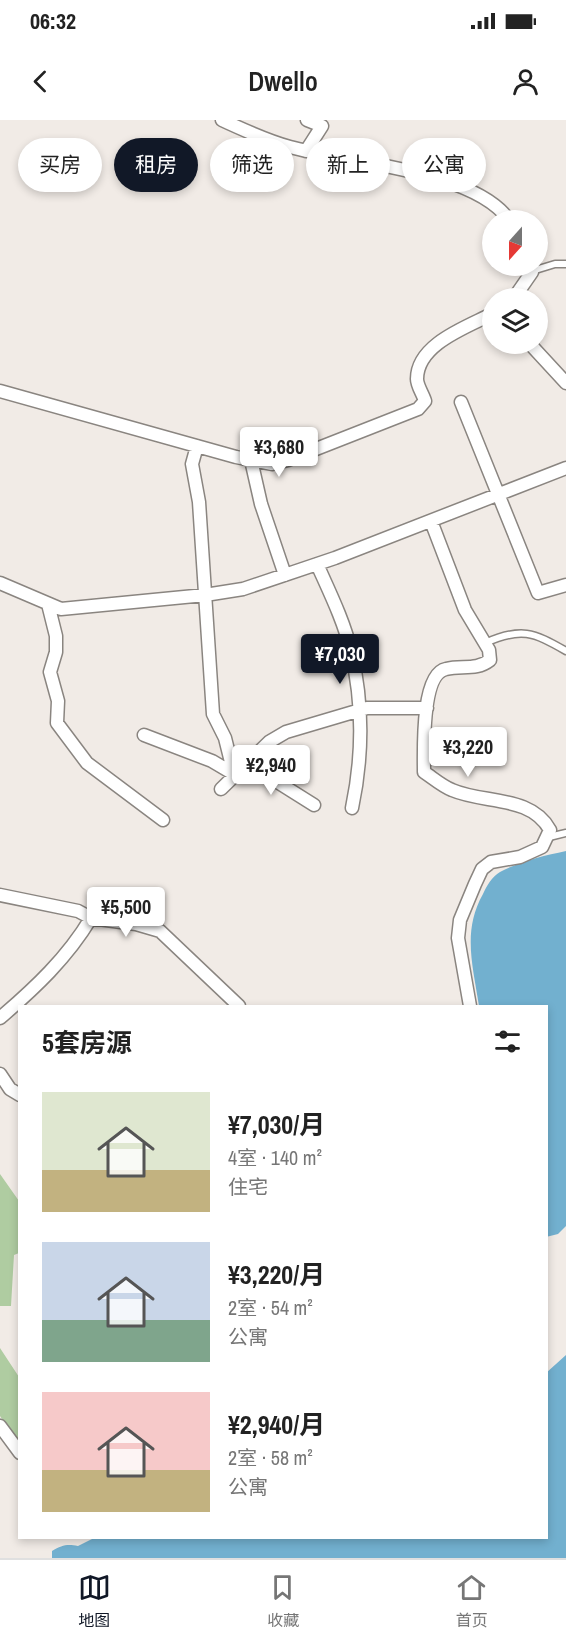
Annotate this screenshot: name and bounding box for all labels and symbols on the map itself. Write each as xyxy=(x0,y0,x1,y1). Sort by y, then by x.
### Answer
north arrow xyxy=(482,210,548,276)
pin: ¥3,680 xyxy=(230,427,328,478)
pin: ¥7,030 xyxy=(291,634,389,685)
pin: ¥3,220 xyxy=(419,727,517,778)
pin: ¥2,940 xyxy=(222,745,320,796)
pin: ¥5,500 xyxy=(77,887,175,938)

